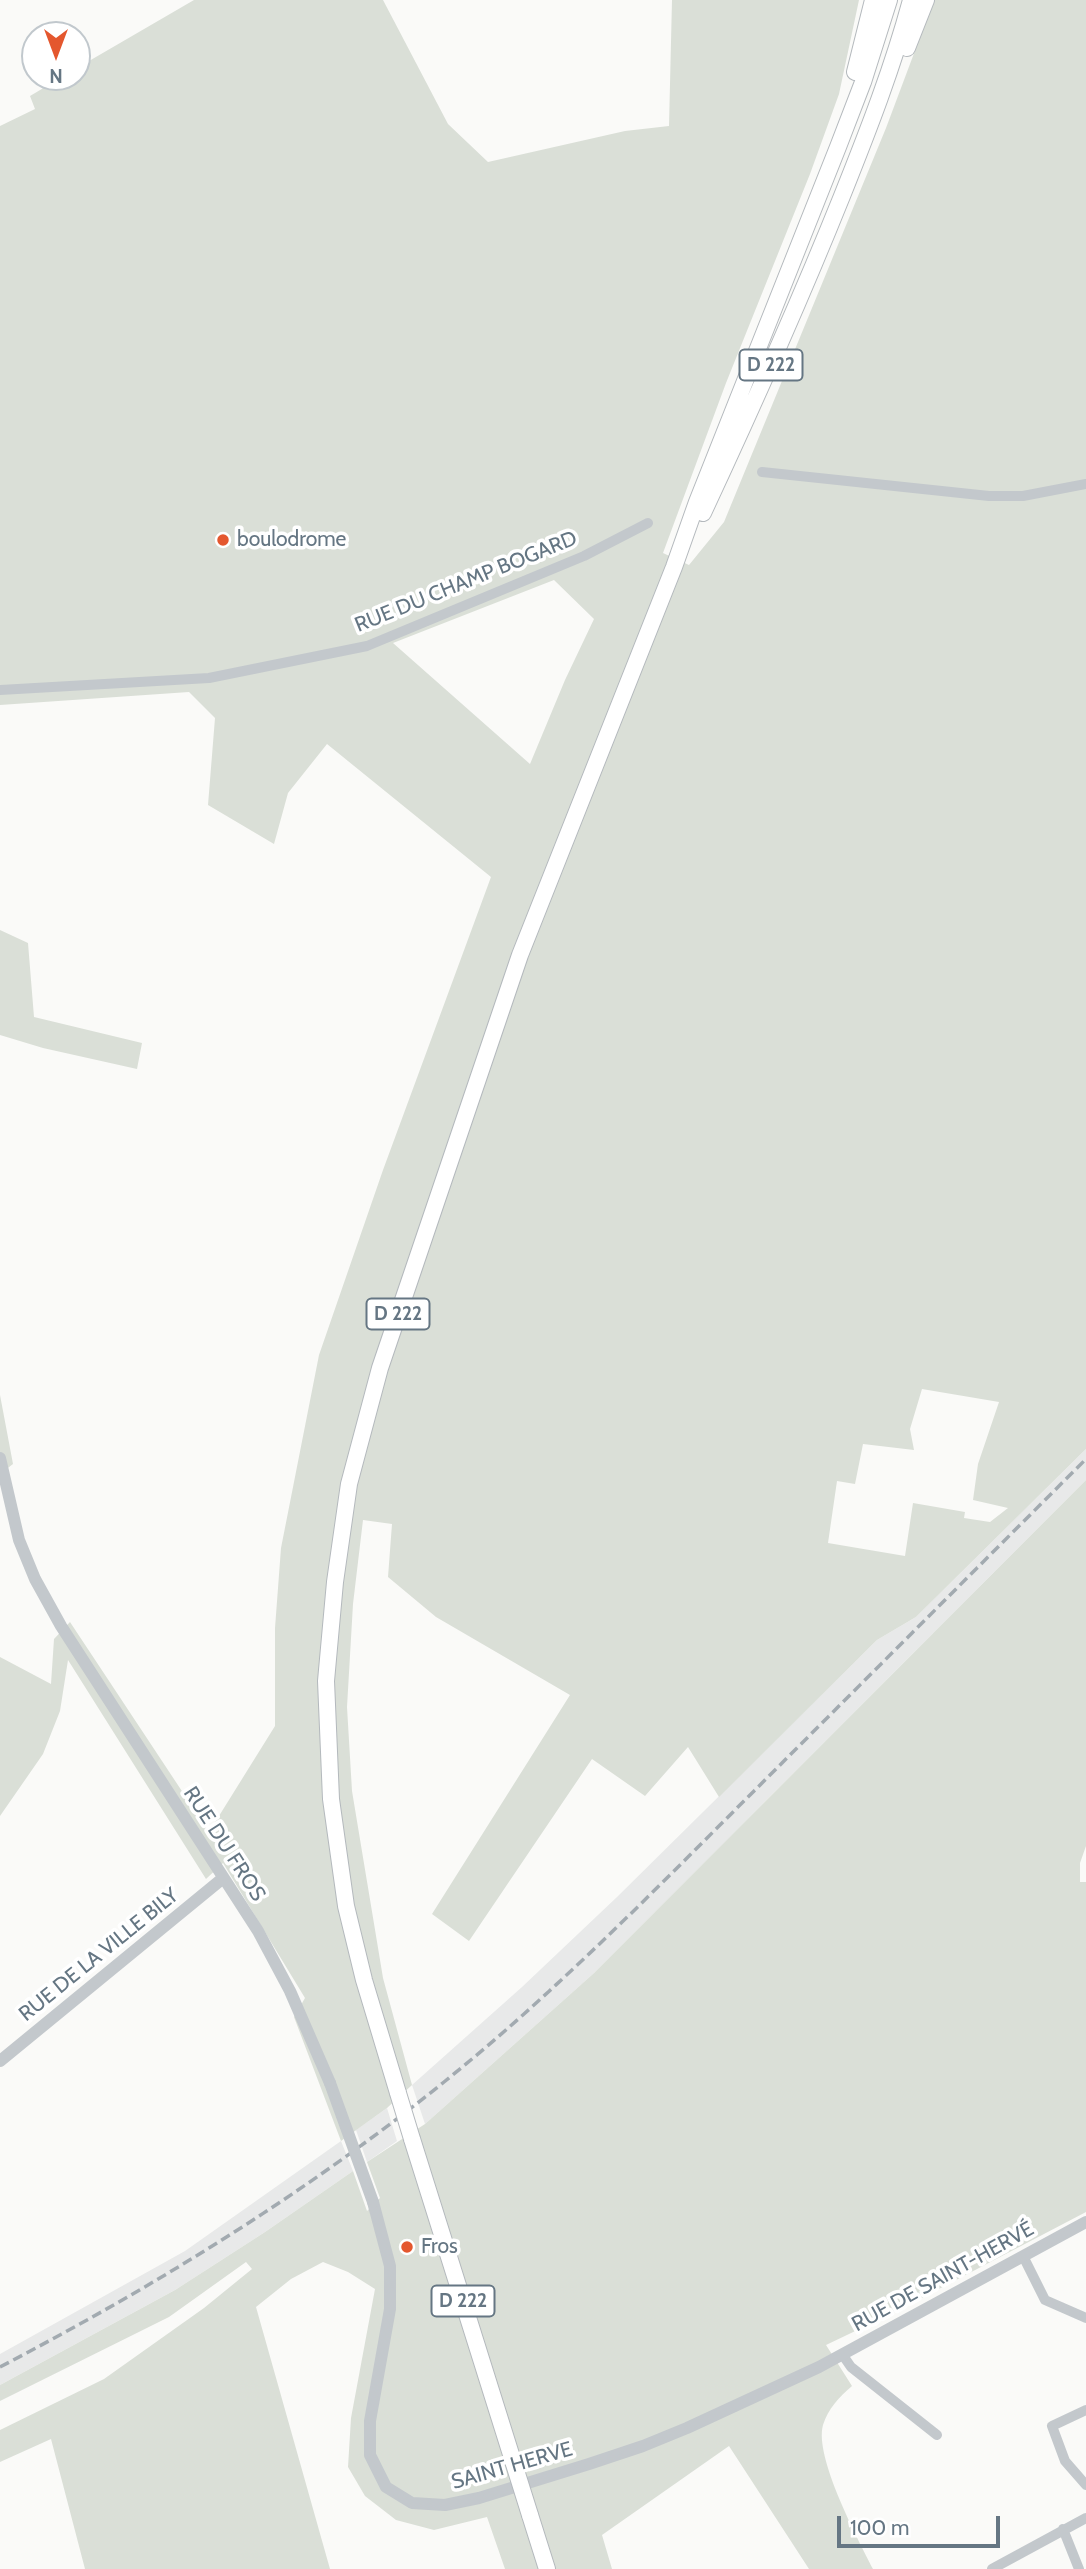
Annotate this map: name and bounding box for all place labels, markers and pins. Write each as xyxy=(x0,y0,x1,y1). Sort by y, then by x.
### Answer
place label: boulodrome xyxy=(237,527,346,553)
marker: boulodrome xyxy=(215,532,231,548)
place label: Fros xyxy=(421,2234,458,2260)
marker: Fros xyxy=(399,2239,415,2255)

